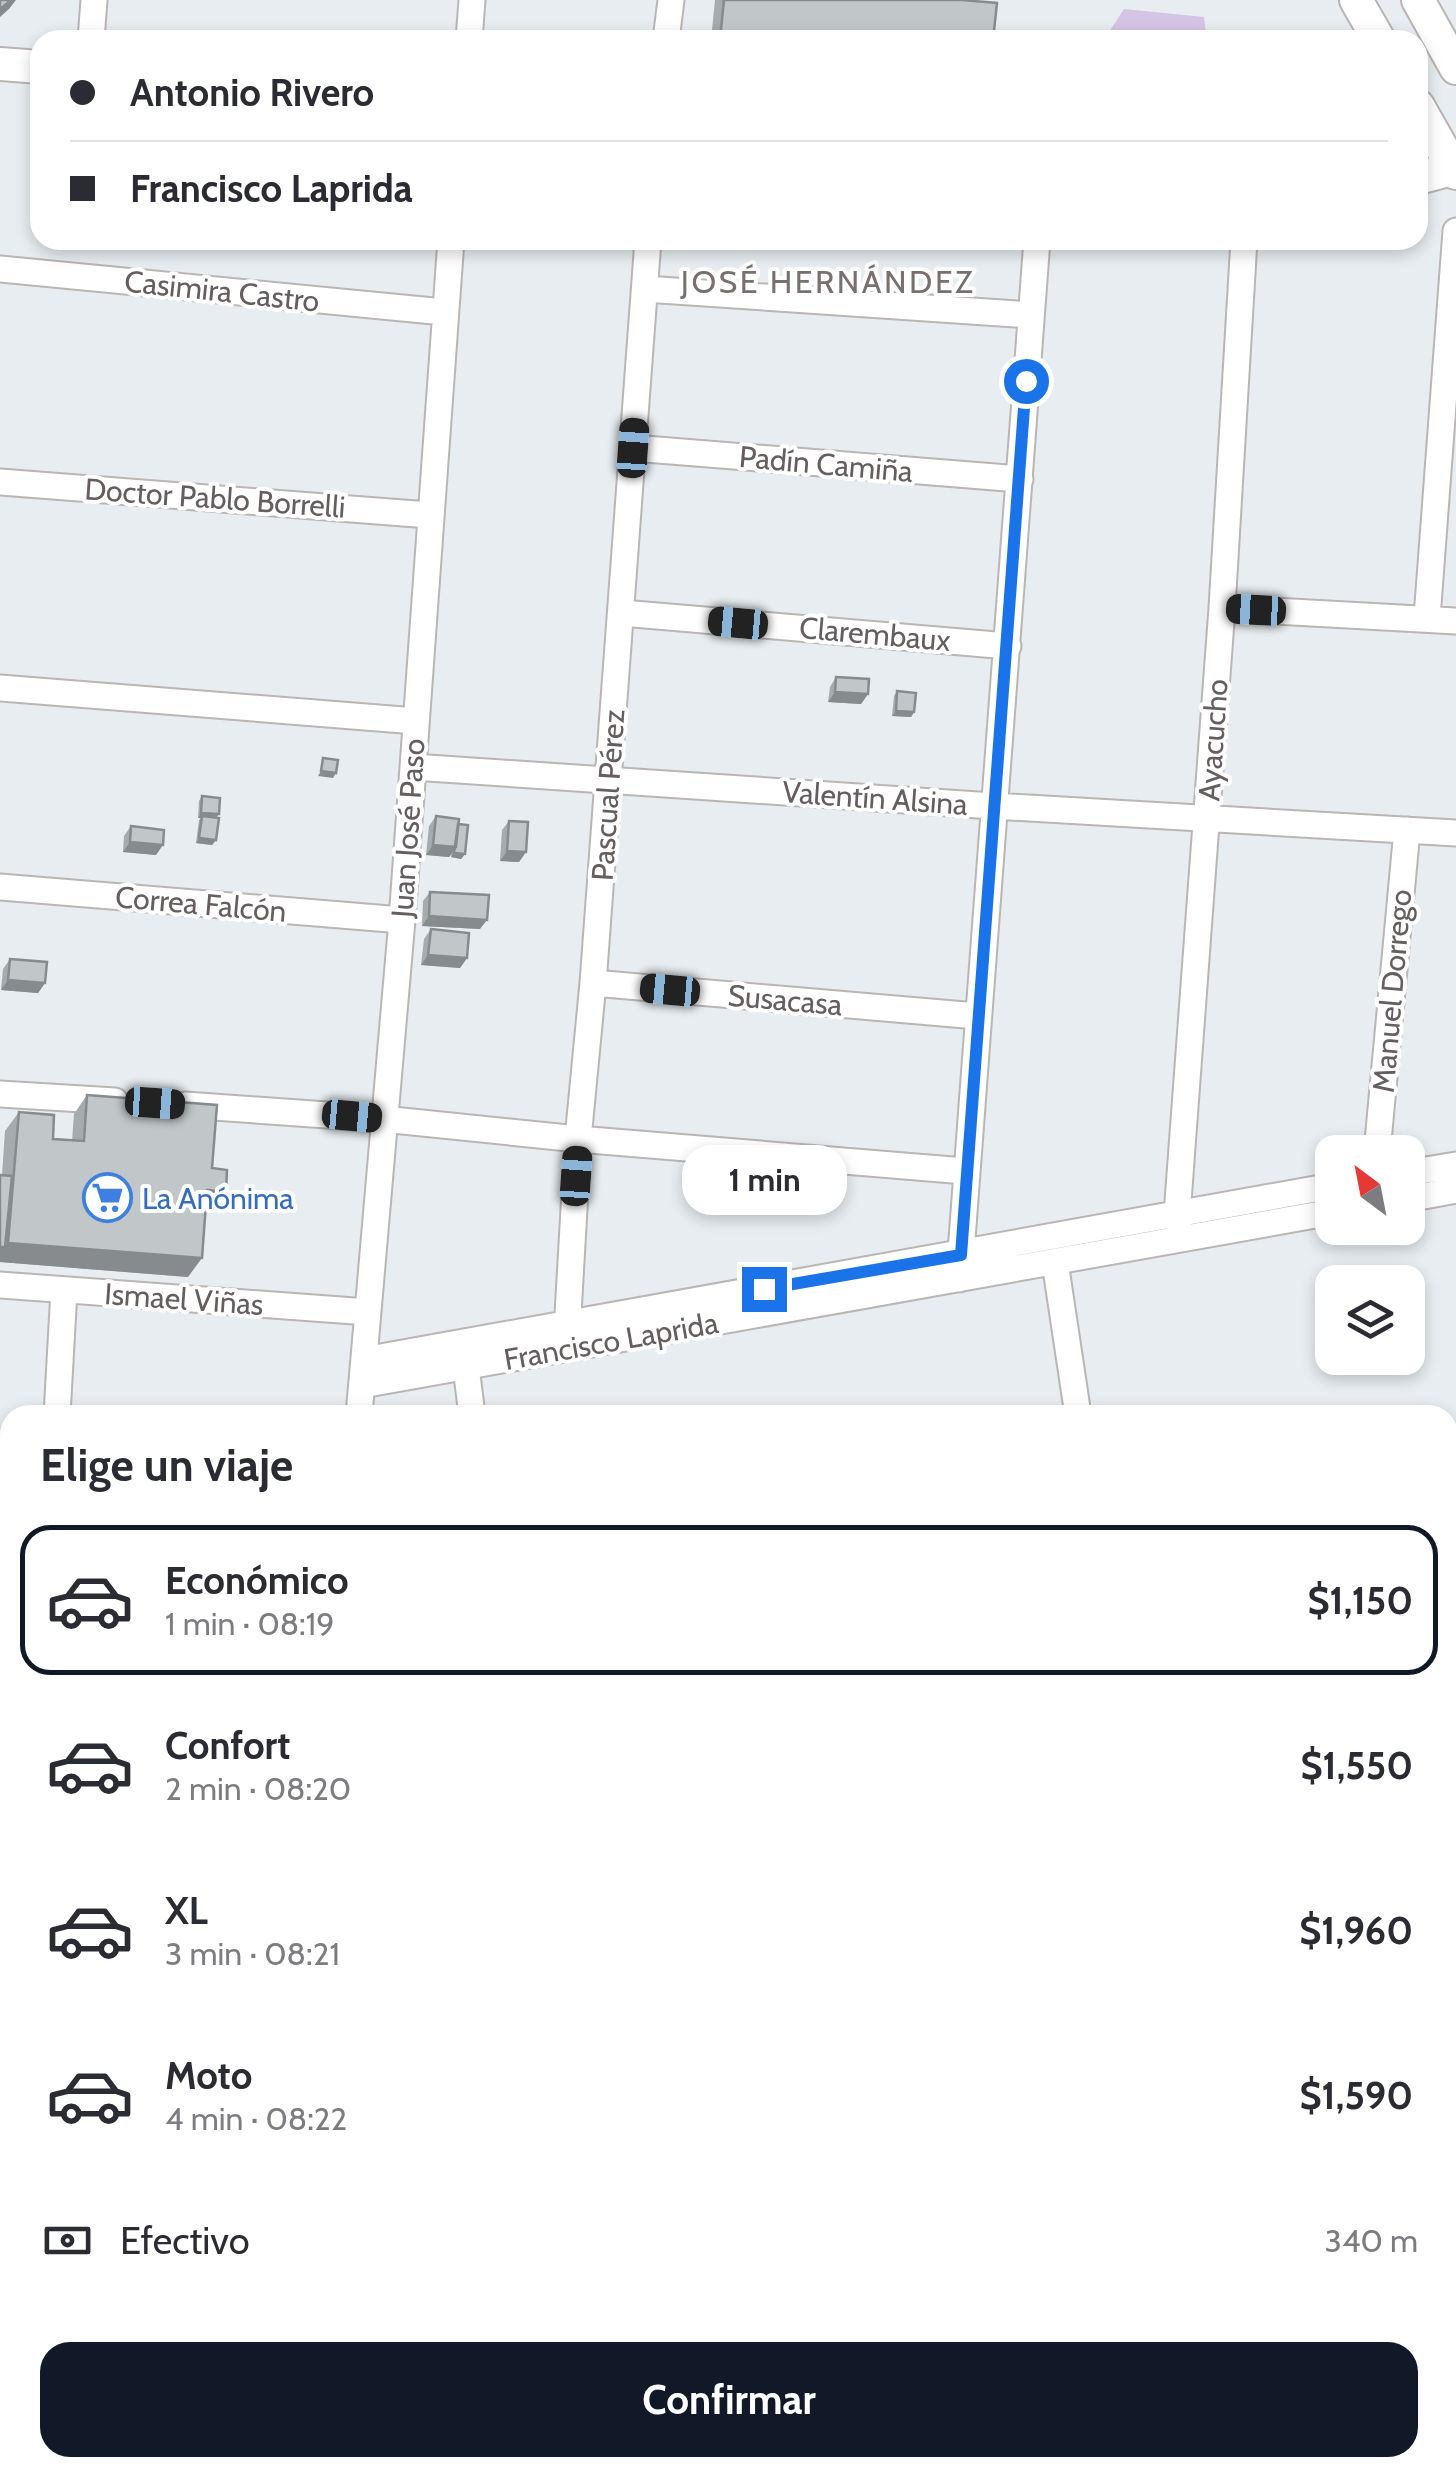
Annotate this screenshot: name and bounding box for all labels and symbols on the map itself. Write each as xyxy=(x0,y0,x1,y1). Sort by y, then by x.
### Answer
street label: Casimira Castro xyxy=(123,262,321,320)
district label: JOSÉ HERNÁNDEZ xyxy=(680,262,975,301)
route start xyxy=(1004,359,1049,404)
car xyxy=(616,417,650,479)
street label: Padín Camiña xyxy=(738,438,915,490)
street label: Doctor Pablo Borrelli xyxy=(83,470,347,526)
car xyxy=(1225,593,1287,627)
car xyxy=(707,605,769,641)
street label: Clarembaux xyxy=(798,609,952,659)
street label: Ayacucho xyxy=(1190,678,1236,802)
street label: Pascual Pérez xyxy=(584,708,632,882)
street label: Juan José Paso xyxy=(383,737,433,920)
street label: Valentín Alsina xyxy=(781,773,969,823)
street label: Correa Falcón xyxy=(114,878,288,930)
street label: Manuel Dorrego xyxy=(1365,888,1419,1094)
car xyxy=(639,972,701,1008)
street label: Susacasa xyxy=(726,977,844,1023)
car xyxy=(124,1086,186,1120)
car xyxy=(321,1098,383,1134)
north arrow xyxy=(1315,1135,1425,1245)
callout: 1 min xyxy=(682,1144,846,1214)
car xyxy=(559,1145,593,1207)
supermarket icon: La Anónima xyxy=(81,1172,133,1224)
place label: La Anónima xyxy=(142,1180,294,1217)
route end xyxy=(742,1267,787,1312)
street label: Ismael Viñas xyxy=(103,1275,265,1323)
street label: Francisco Laprida xyxy=(501,1304,722,1378)

